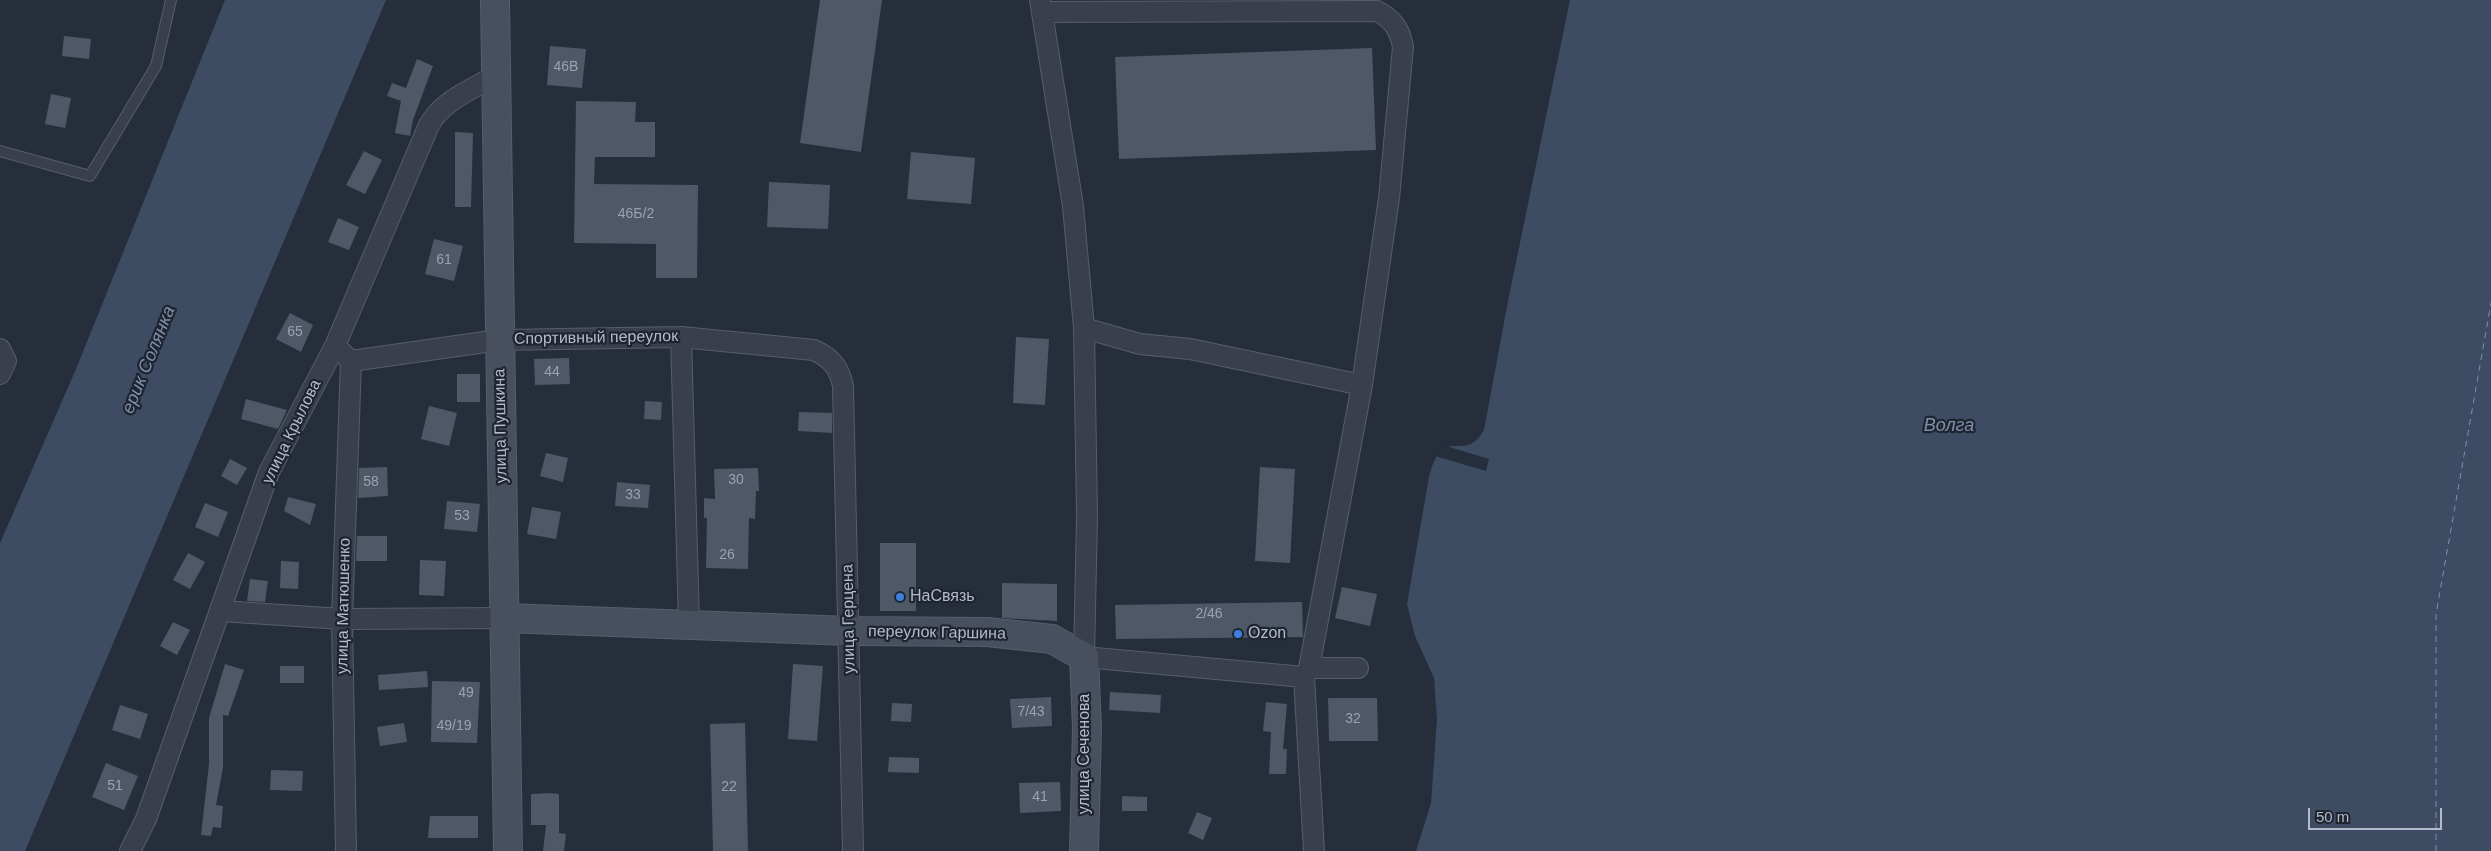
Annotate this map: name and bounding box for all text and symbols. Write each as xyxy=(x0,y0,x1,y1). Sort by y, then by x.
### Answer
house number: 46В xyxy=(554,59,578,75)
house number: 46Б/2 xyxy=(618,206,654,222)
house number: 61 xyxy=(436,252,452,268)
water label: ерик Солянка xyxy=(118,303,180,417)
house number: 65 xyxy=(287,324,303,340)
street label: Спортивный переулок xyxy=(514,327,678,349)
house number: 44 xyxy=(544,364,560,380)
street label: улица Пушкина xyxy=(490,369,512,483)
street label: улица Крылова xyxy=(258,377,326,487)
water label: Волга xyxy=(1924,415,1974,437)
house number: 30 xyxy=(728,472,744,488)
house number: 58 xyxy=(363,474,379,490)
house number: 33 xyxy=(625,487,641,503)
house number: 53 xyxy=(454,508,470,524)
street label: улица Матюшенко xyxy=(333,538,355,674)
house number: 26 xyxy=(719,547,735,563)
street label: улица Герцена xyxy=(838,564,860,674)
place label: НаСвязь xyxy=(910,587,975,607)
marker: НаСвязь xyxy=(894,591,906,603)
house number: 2/46 xyxy=(1195,606,1223,622)
street label: переулок Гаршина xyxy=(868,622,1006,644)
place label: Ozon xyxy=(1248,624,1286,644)
marker: Ozon xyxy=(1232,628,1244,640)
house number: 49 xyxy=(458,685,474,701)
street label: улица Сеченова xyxy=(1075,694,1095,814)
house number: 7/43 xyxy=(1017,704,1045,720)
house number: 32 xyxy=(1345,711,1361,727)
house number: 49/19 xyxy=(436,718,472,734)
house number: 51 xyxy=(107,778,123,794)
house number: 22 xyxy=(721,779,737,795)
house number: 41 xyxy=(1032,789,1048,805)
scale bar xyxy=(2311,798,2445,830)
text: 50 m xyxy=(2316,808,2349,825)

